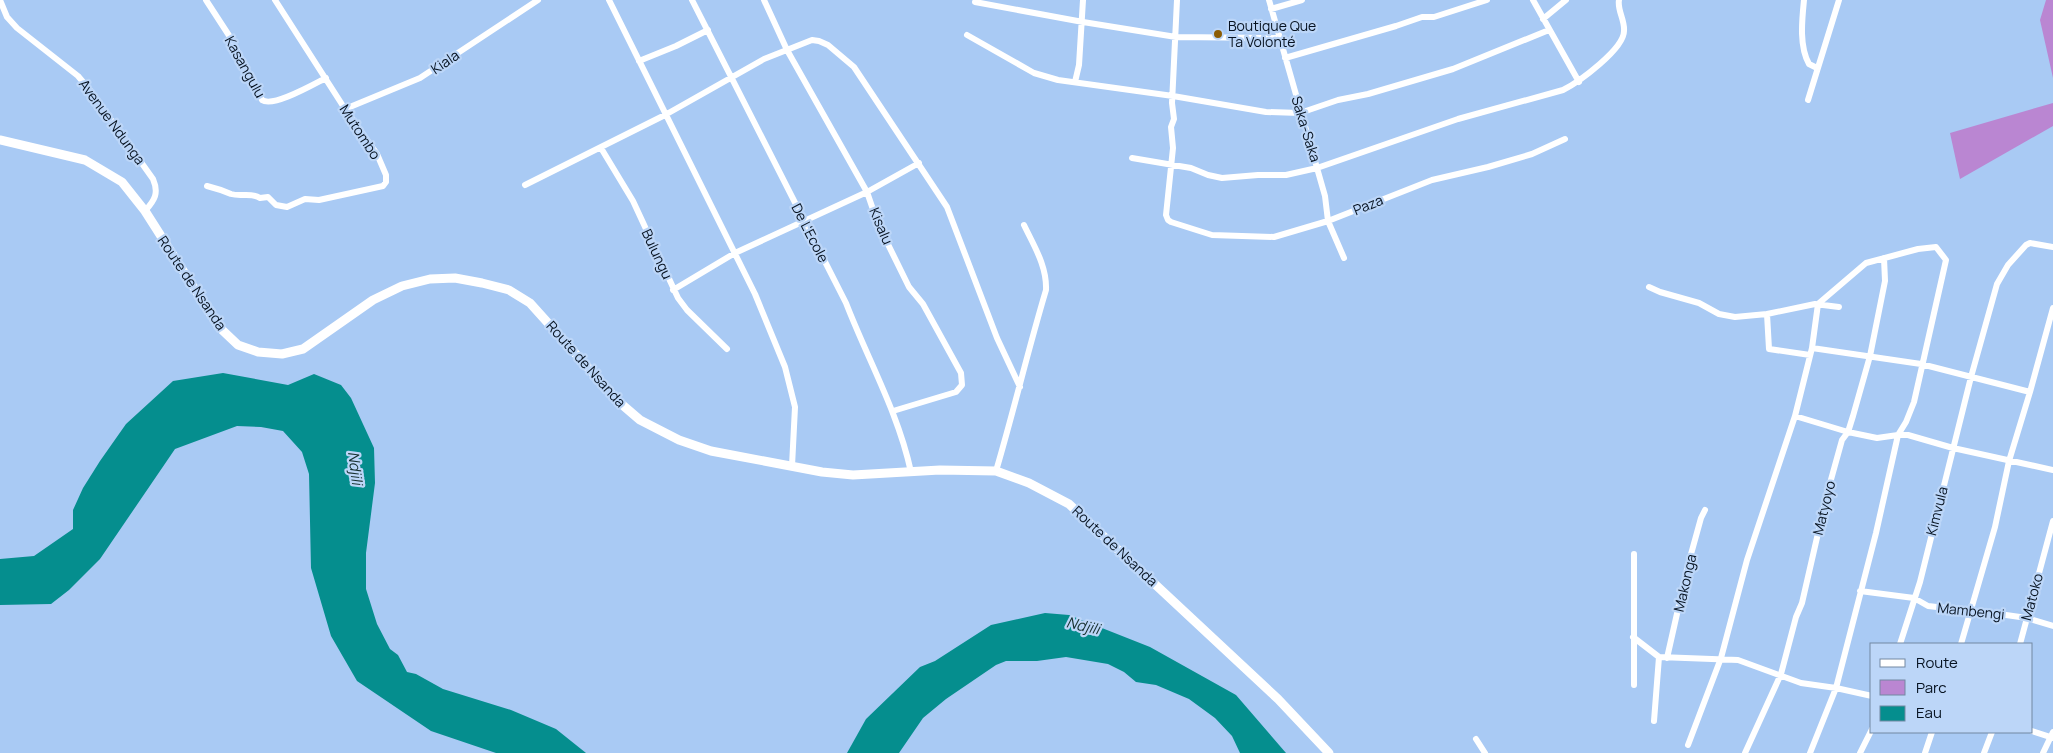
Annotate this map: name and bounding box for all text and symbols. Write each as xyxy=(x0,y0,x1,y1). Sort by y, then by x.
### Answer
place label: Boutique Que Ta Volonté xyxy=(1228,16,1316,51)
marker: Boutique Que Ta Volonté xyxy=(1212,28,1224,40)
street label: Kasangulu xyxy=(221,33,270,101)
street label: Kiala xyxy=(427,45,463,78)
street label: Avenue Ndunga xyxy=(75,75,150,168)
street label: Saka-Saka xyxy=(1287,93,1326,164)
street label: Mutombo xyxy=(336,100,385,163)
street label: Paza xyxy=(1350,190,1386,219)
street label: De L'Ecole xyxy=(787,200,833,266)
street label: Kisalu xyxy=(865,204,898,247)
street label: Bulungu xyxy=(638,226,677,282)
street label: Route de Nsanda xyxy=(154,232,231,334)
street label: Route de Nsanda xyxy=(542,316,630,411)
water label: Ndjili xyxy=(343,450,368,488)
street label: Matyoyo xyxy=(1808,479,1839,537)
street label: Kimvula xyxy=(1921,484,1952,537)
street label: Route de Nsanda xyxy=(1069,501,1162,590)
street label: Makonga xyxy=(1669,552,1700,614)
street label: Matoko xyxy=(2016,571,2047,623)
street label: Mambengi xyxy=(1936,598,2006,623)
water label: Ndjili xyxy=(1064,612,1104,640)
legend xyxy=(1870,643,2033,733)
text: Route xyxy=(1916,652,1958,673)
text: Parc xyxy=(1916,677,1947,698)
text: Eau xyxy=(1916,702,1942,723)

